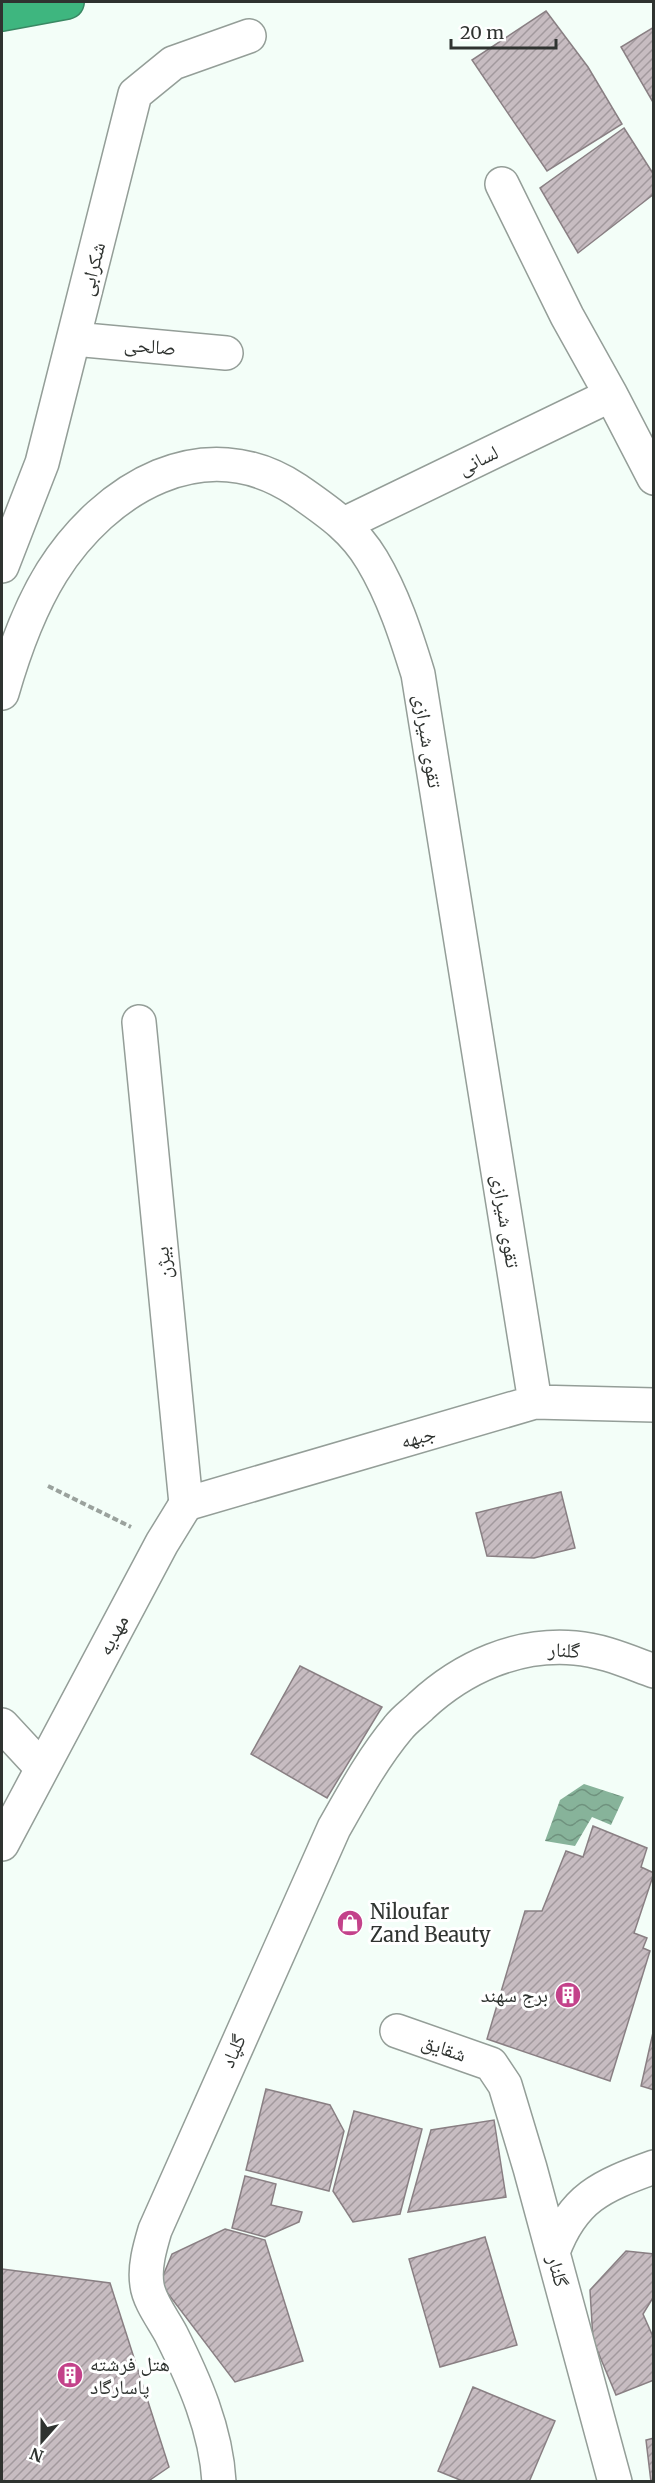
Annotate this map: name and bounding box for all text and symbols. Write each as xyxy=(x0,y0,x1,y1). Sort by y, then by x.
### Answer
scale bar xyxy=(451,12,556,50)
text: 20 m xyxy=(460,21,504,44)
street label: شکرابی xyxy=(73,239,110,298)
street label: صالحی xyxy=(123,331,177,360)
street label: لسانی xyxy=(454,439,502,480)
street label: تقوی شیرازی xyxy=(409,692,448,790)
street label: تقوی شیرازی xyxy=(487,1172,526,1270)
street label: بیژن xyxy=(148,1246,177,1281)
street label: جبهه xyxy=(397,1420,438,1453)
street label: مهدیه xyxy=(92,1610,133,1659)
street label: گلنار xyxy=(546,1636,581,1663)
place label: Niloufar Zand Beauty xyxy=(370,1899,491,1947)
shop icon: Niloufar Zand Beauty xyxy=(335,1908,365,1938)
building icon: برج سهند xyxy=(553,1980,583,2010)
place label: برج سهند xyxy=(481,1982,548,2008)
street label: شقایق xyxy=(419,2028,470,2067)
street label: گلپاد xyxy=(214,2030,251,2071)
street label: گلنار xyxy=(542,2251,575,2290)
place label: هتل فرشته پاسارگاد xyxy=(90,2351,170,2399)
building icon: هتل فرشته پاسارگاد xyxy=(55,2360,85,2390)
north arrow xyxy=(12,2411,72,2471)
text: N xyxy=(27,2443,46,2467)

